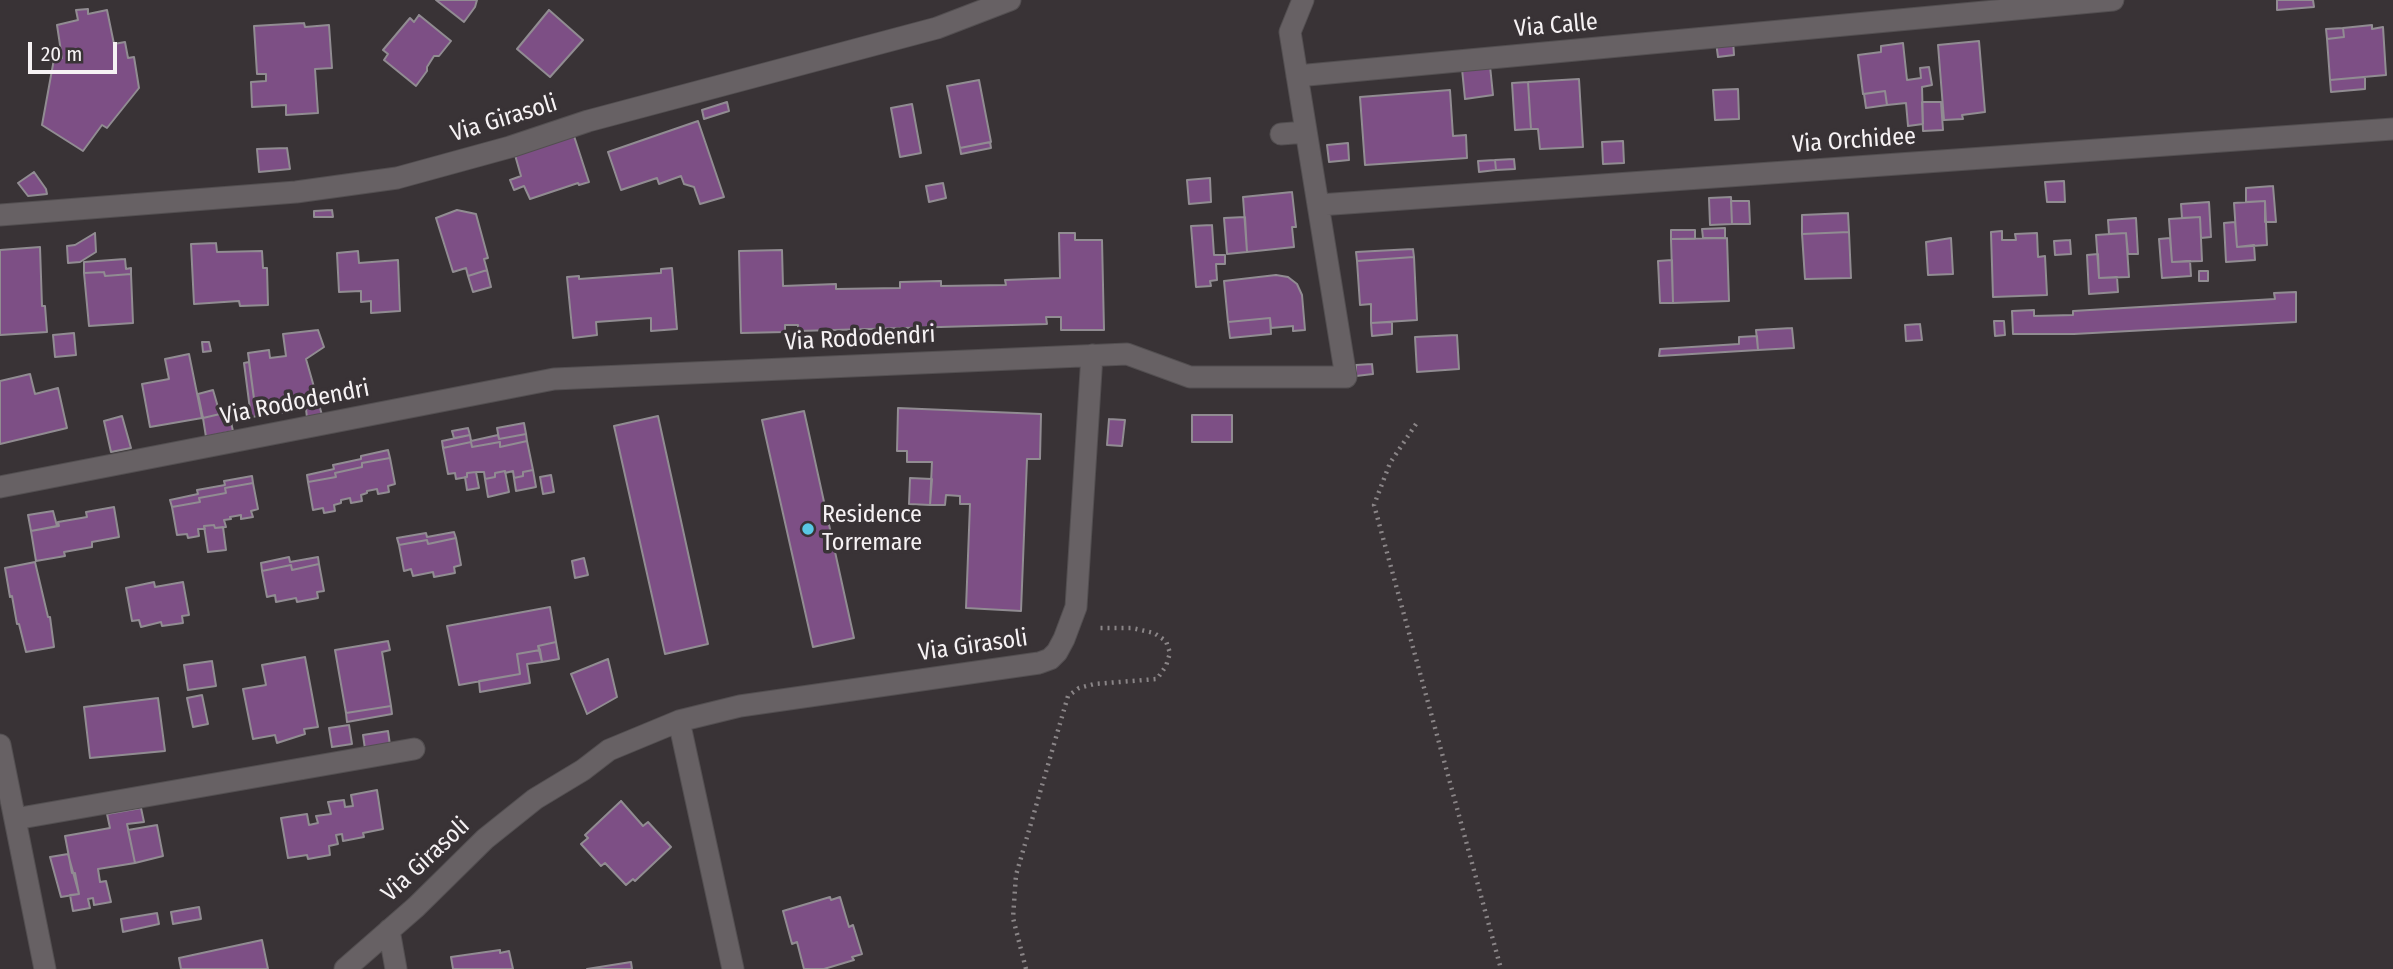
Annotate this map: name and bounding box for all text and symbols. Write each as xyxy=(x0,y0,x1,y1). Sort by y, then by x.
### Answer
street label: Via Calle xyxy=(1513,8,1599,44)
scale bar xyxy=(32,28,121,72)
text: 20 m xyxy=(41,41,82,67)
street label: Via Girasoli xyxy=(447,89,561,149)
street label: Via Orchidee xyxy=(1791,122,1917,160)
street label: Via Rododendri xyxy=(784,321,936,357)
street label: Via Rododendri xyxy=(218,374,372,432)
place label: Residence Torremare xyxy=(822,501,922,557)
marker: Residence Torremare xyxy=(800,521,816,537)
street label: Via Girasoli xyxy=(917,624,1029,668)
street label: Via Girasoli xyxy=(376,812,476,908)

